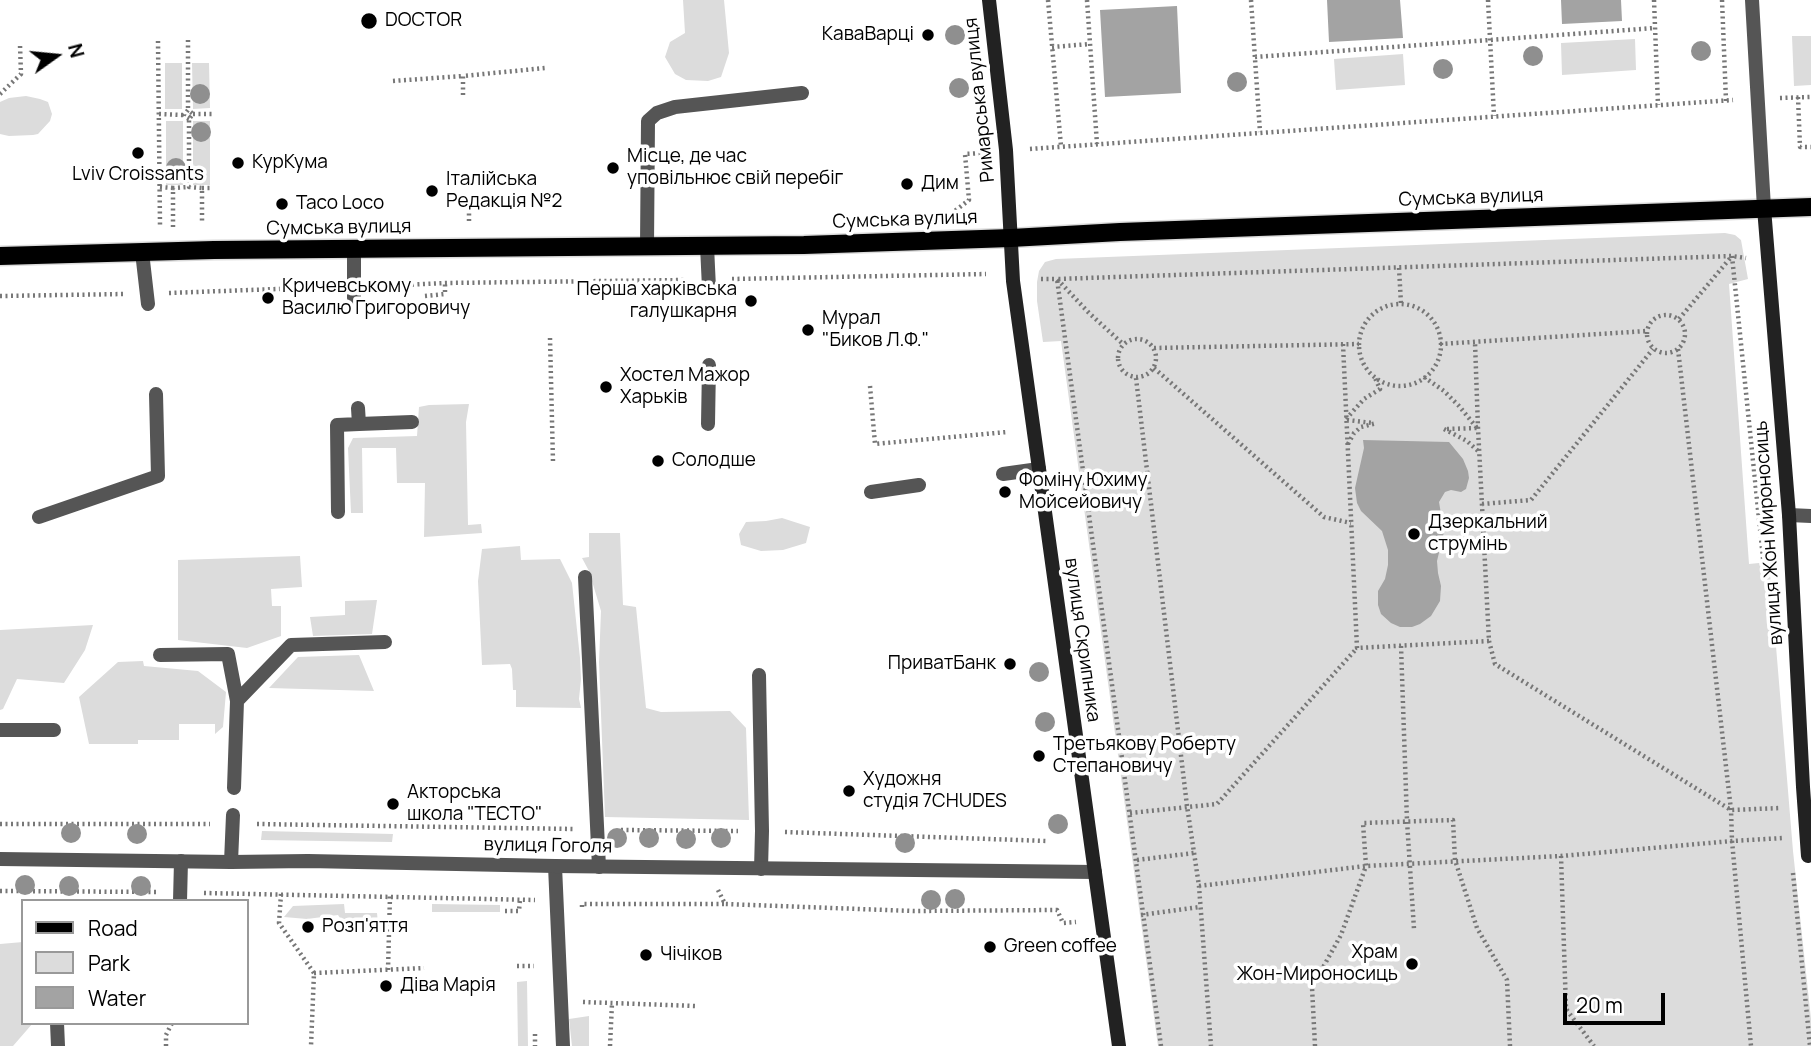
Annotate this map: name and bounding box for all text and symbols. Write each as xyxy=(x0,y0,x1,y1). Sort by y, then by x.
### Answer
place label: DOCTOR xyxy=(385,10,462,32)
marker: DOCTOR xyxy=(359,11,379,31)
street label: Римарська вулиця xyxy=(960,17,1000,183)
north arrow xyxy=(21,21,91,91)
place label: КаваВарці xyxy=(822,24,914,46)
marker: КаваВарці xyxy=(920,27,936,43)
text: N xyxy=(62,41,91,61)
marker: Lviv Croissants xyxy=(130,145,146,161)
place label: Місце, де час уповільнює свій перебіг xyxy=(627,146,843,190)
place label: КурКума xyxy=(252,152,328,174)
marker: КурКума xyxy=(230,155,246,171)
marker: Місце, де час уповільнює свій перебіг xyxy=(605,160,621,176)
place label: Lviv Croissants xyxy=(72,164,204,186)
place label: Італійська Редакція №2 xyxy=(446,169,562,213)
place label: Дим xyxy=(921,173,959,195)
marker: Дим xyxy=(899,176,915,192)
marker: Італійська Редакція №2 xyxy=(424,183,440,199)
street label: Сумська вулиця xyxy=(1398,184,1544,212)
place label: Taco Loco xyxy=(296,193,384,215)
marker: Taco Loco xyxy=(274,196,290,212)
street label: Сумська вулиця xyxy=(832,206,978,234)
street label: Сумська вулиця xyxy=(266,215,412,241)
place label: Кричевському Василю Григоровичу xyxy=(282,276,470,320)
place label: Перша харківська галушкарня xyxy=(577,279,737,323)
marker: Кричевському Василю Григоровичу xyxy=(260,290,276,306)
marker: Перша харківська галушкарня xyxy=(743,293,759,309)
place label: Мурал "Биков Л.Ф." xyxy=(822,308,929,352)
marker: Мурал "Биков Л.Ф." xyxy=(800,322,816,338)
place label: Хостел Мажор Харьків xyxy=(620,365,750,409)
marker: Хостел Мажор Харьків xyxy=(598,379,614,395)
street label: вулиця Жон Мироносиць xyxy=(1750,420,1788,646)
place label: Солодше xyxy=(672,450,756,472)
marker: Солодше xyxy=(650,453,666,469)
place label: Фоміну Юхиму Мойсейовичу xyxy=(1019,470,1147,514)
marker: Фоміну Юхиму Мойсейовичу xyxy=(997,484,1013,500)
place label: Дзеркальний струмінь xyxy=(1428,512,1548,556)
marker: Дзеркальний струмінь xyxy=(1406,526,1422,542)
street label: вулиця Скрипника xyxy=(1059,556,1105,724)
place label: ПриватБанк xyxy=(888,653,996,675)
marker: ПриватБанк xyxy=(1002,656,1018,672)
place label: Третьякову Роберту Степановичу xyxy=(1053,734,1236,778)
marker: Третьякову Роберту Степановичу xyxy=(1031,748,1047,764)
place label: Художня студія 7CHUDES xyxy=(863,769,1007,813)
place label: Акторська школа "ТЕСТО" xyxy=(407,782,542,826)
marker: Художня студія 7CHUDES xyxy=(841,783,857,799)
marker: Акторська школа "ТЕСТО" xyxy=(385,796,401,812)
street label: вулиця Гоголя xyxy=(483,833,613,859)
legend xyxy=(21,899,248,1025)
text: Road xyxy=(88,914,138,942)
place label: Розп'яття xyxy=(322,916,408,938)
marker: Розп'яття xyxy=(300,919,316,935)
place label: Green coffee xyxy=(1004,936,1117,958)
marker: Green coffee xyxy=(982,939,998,955)
place label: Храм Жон-Мироносиць xyxy=(1236,942,1398,986)
place label: Чічіков xyxy=(660,944,722,966)
marker: Чічіков xyxy=(638,947,654,963)
text: Park xyxy=(88,949,130,977)
marker: Храм Жон-Мироносиць xyxy=(1404,956,1420,972)
place label: Діва Марія xyxy=(400,975,496,997)
marker: Діва Марія xyxy=(378,978,394,994)
scale bar xyxy=(1566,979,1668,1023)
text: Water xyxy=(88,984,146,1012)
text: 20 m xyxy=(1576,991,1623,1019)

